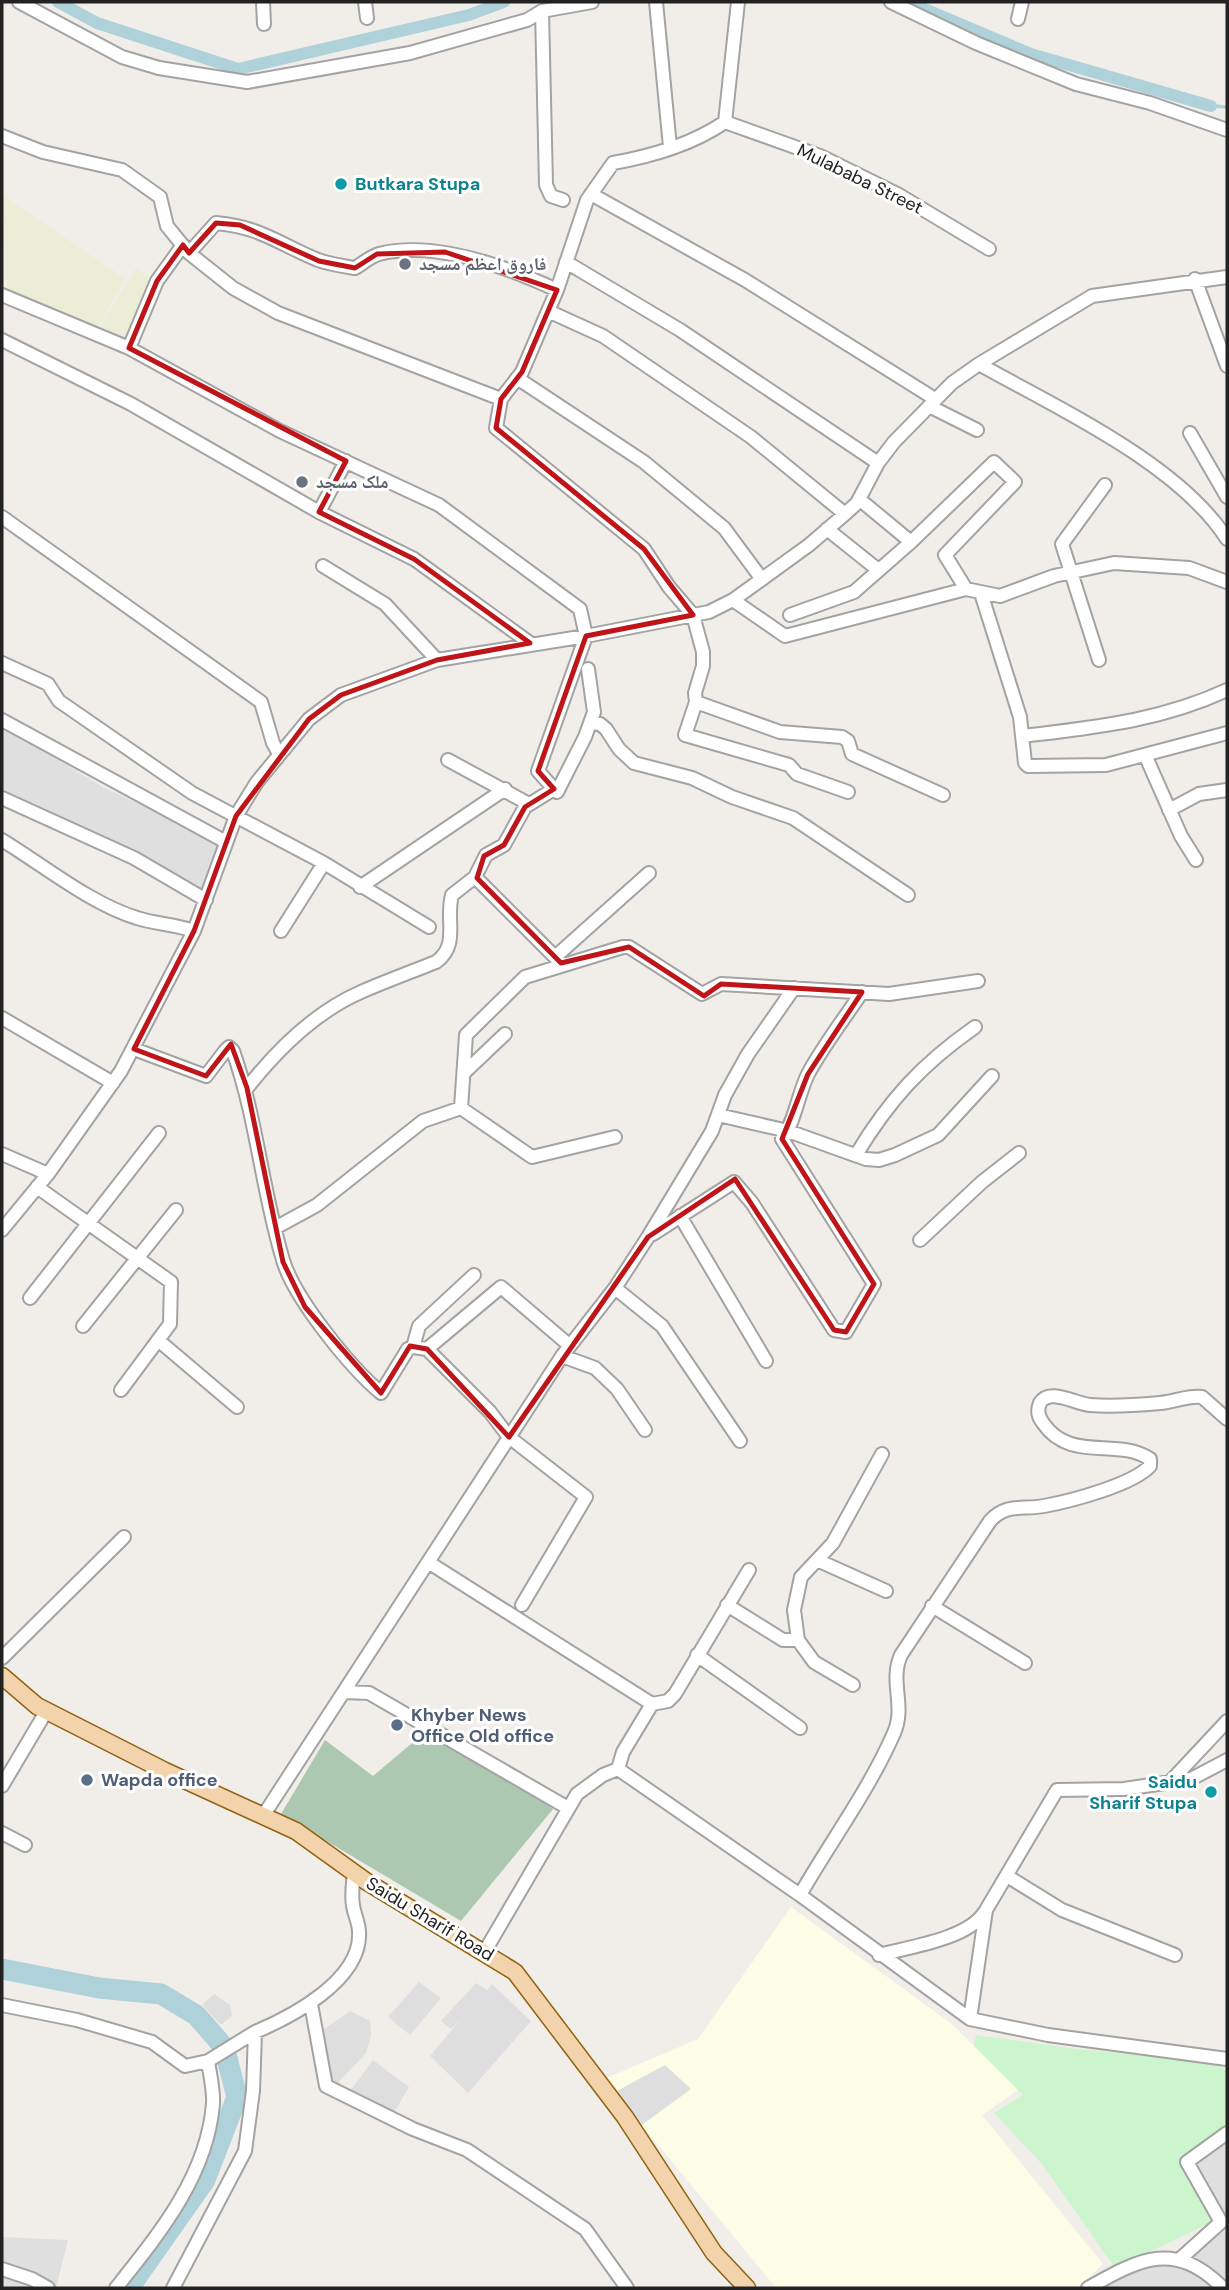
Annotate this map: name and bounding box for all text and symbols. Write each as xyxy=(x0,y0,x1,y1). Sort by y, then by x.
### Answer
street label: Mulababa Street xyxy=(793,138,927,220)
place label: Butkara Stupa xyxy=(355,172,480,196)
marker: Butkara Stupa xyxy=(333,176,349,192)
place label: فاروق اعظم مسجد xyxy=(419,252,547,276)
marker: فاروق اعظم مسجد xyxy=(397,256,413,272)
place label: ملک مسجد xyxy=(316,470,389,494)
marker: ملک مسجد xyxy=(294,474,310,490)
place label: Khyber News Office Old office xyxy=(411,1703,554,1748)
marker: Khyber News Office Old office xyxy=(389,1717,405,1733)
place label: Wapda office xyxy=(101,1768,218,1792)
place label: Saidu Sharif Stupa xyxy=(1089,1770,1197,1815)
marker: Wapda office xyxy=(79,1772,95,1788)
marker: Saidu Sharif Stupa xyxy=(1203,1784,1219,1800)
street label: Saidu Sharif Road xyxy=(362,1871,498,1967)

